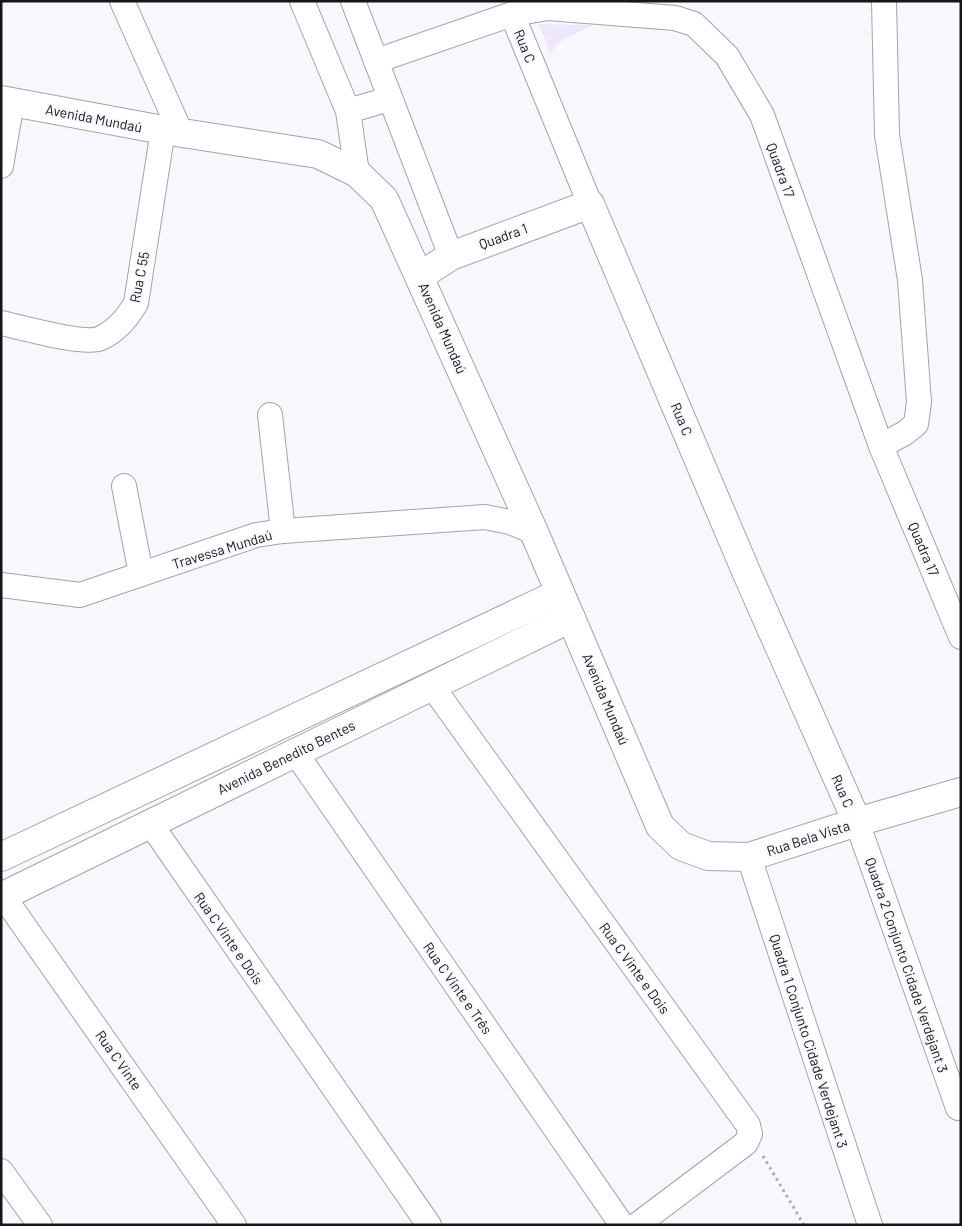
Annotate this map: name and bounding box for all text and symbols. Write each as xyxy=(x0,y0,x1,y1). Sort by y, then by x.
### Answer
street label: Rua C xyxy=(511,27,539,65)
street label: Avenida Mundaú xyxy=(44,100,144,136)
street label: Quadra 17 xyxy=(763,140,799,200)
street label: Quadra 1 xyxy=(476,219,530,253)
street label: Rua C 55 xyxy=(126,250,152,304)
street label: Avenida Mundaú xyxy=(415,280,471,376)
street label: Rua C xyxy=(667,400,697,438)
street label: Quadra 17 xyxy=(905,519,943,579)
street label: Travessa Mundaú xyxy=(170,526,274,572)
street label: Avenida Mundaú xyxy=(579,651,633,747)
street label: Avenida Benedito Bentes xyxy=(214,716,358,798)
street label: Rua C xyxy=(828,772,858,810)
street label: Rua Bela Vista xyxy=(764,817,852,859)
street label: Quadra 2 Conjunto Cidade Verdejant 3 xyxy=(862,855,952,1075)
street label: Rua C Vinte e Dois xyxy=(191,889,267,988)
street label: Rua C Vinte e Dois xyxy=(596,919,674,1017)
street label: Quadra 1 Conjunto Cidade Verdejant 3 xyxy=(766,932,852,1150)
street label: Rua C Vinte e Três xyxy=(420,939,496,1037)
street label: Rua C Vinte xyxy=(92,1027,146,1093)

